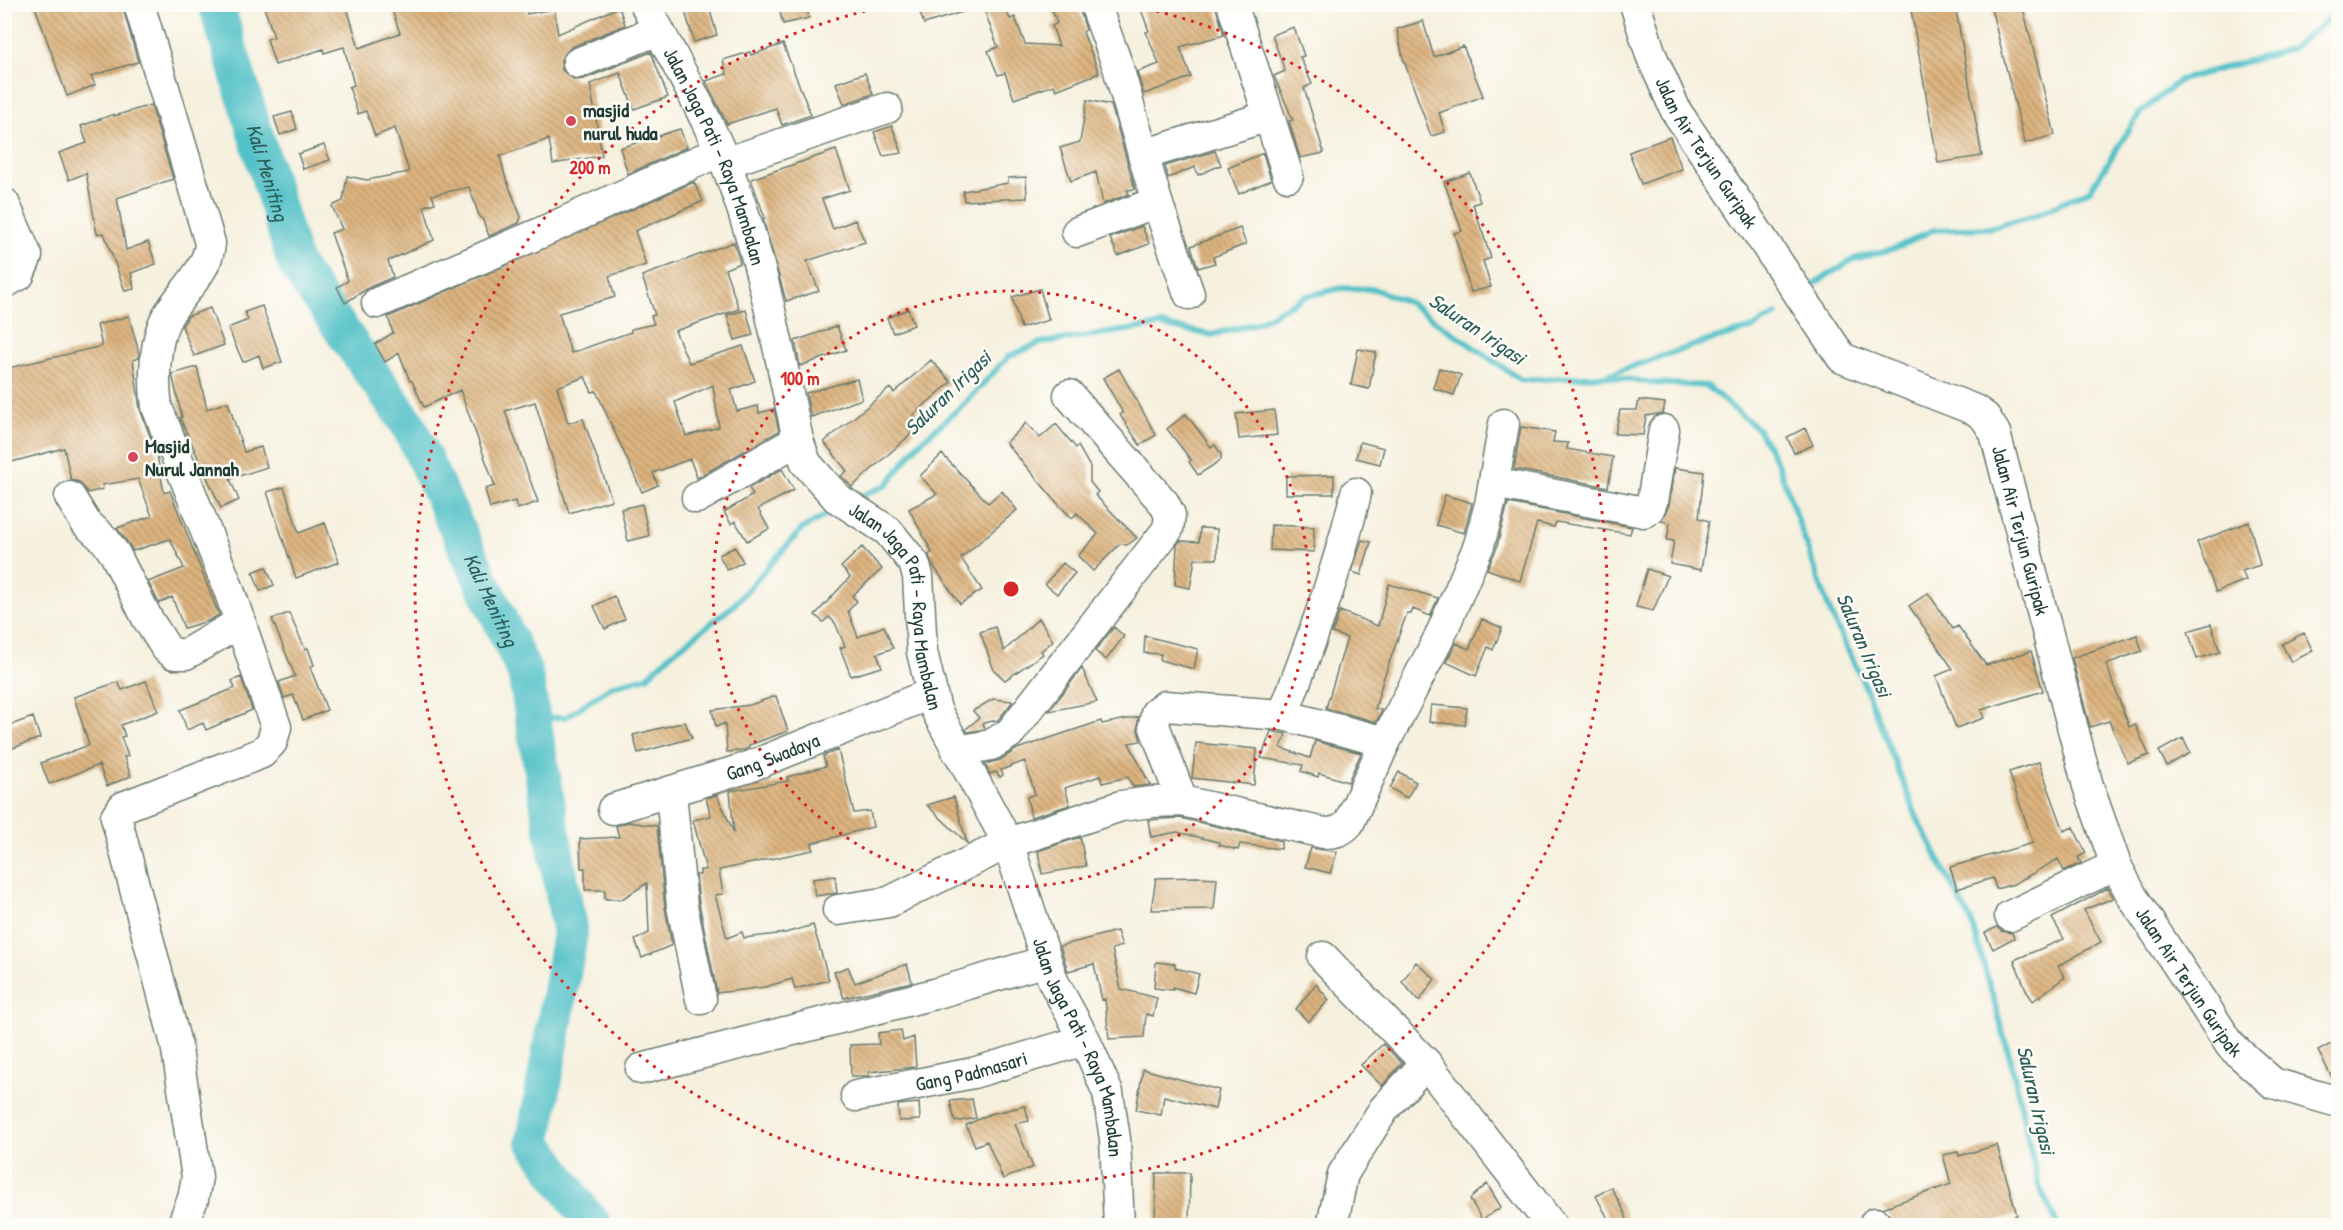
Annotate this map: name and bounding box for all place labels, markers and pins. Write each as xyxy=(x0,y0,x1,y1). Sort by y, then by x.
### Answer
place label: masjid nurul huda xyxy=(583,96,658,146)
marker: masjid nurul huda xyxy=(564,114,578,128)
place label: Masjid Nurul Jannah xyxy=(145,432,239,482)
marker: Masjid Nurul Jannah xyxy=(126,450,140,464)
centre of rings xyxy=(1001,579,1021,599)

